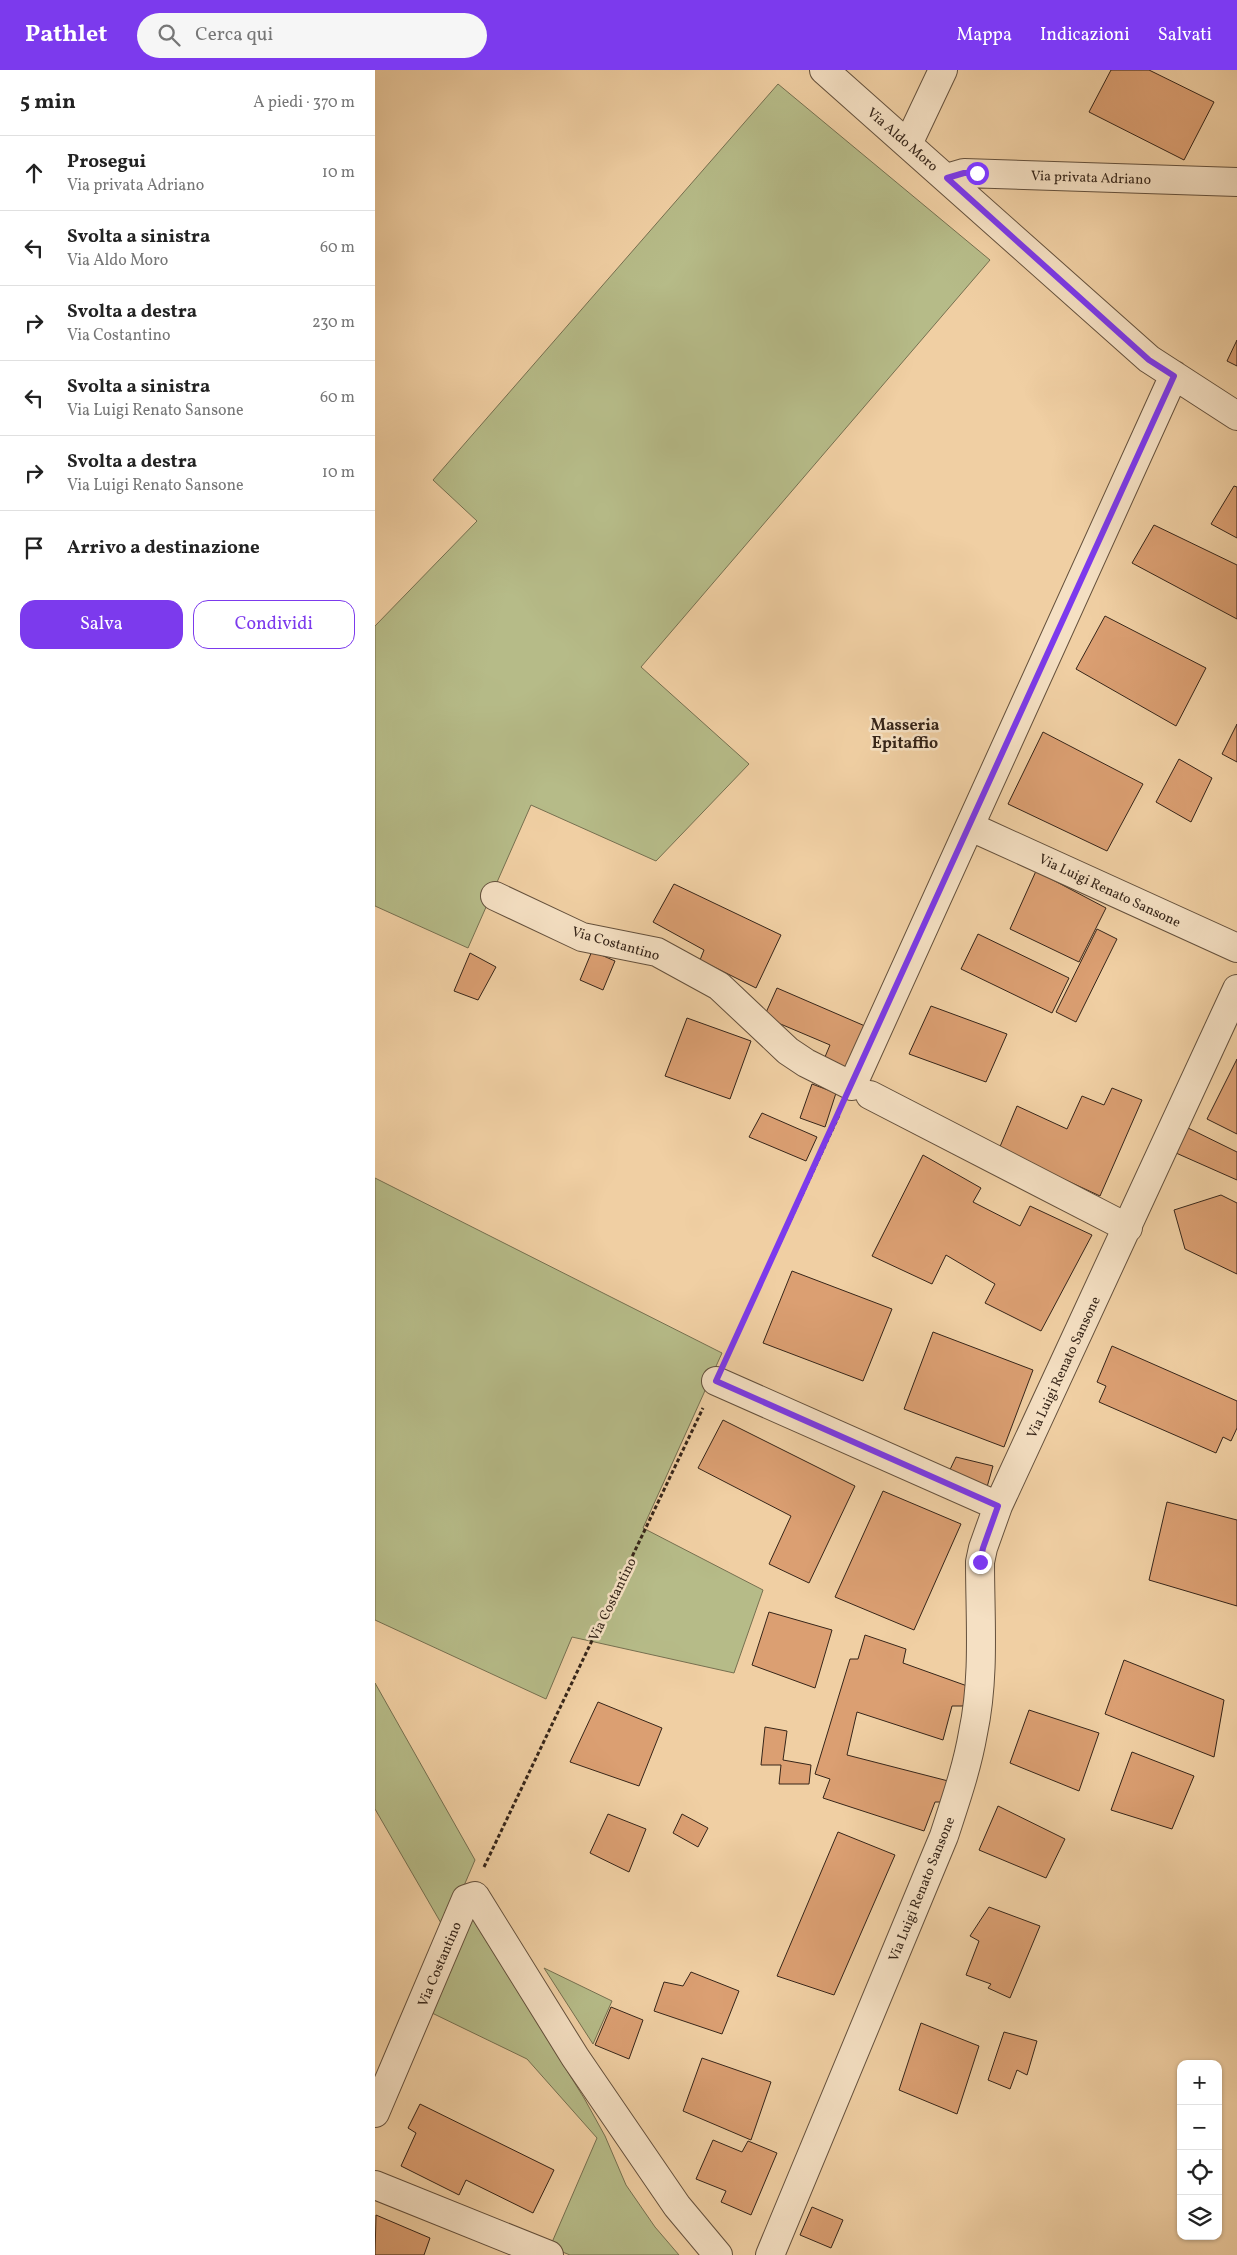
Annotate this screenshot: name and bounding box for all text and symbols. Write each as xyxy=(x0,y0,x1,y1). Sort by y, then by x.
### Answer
search box xyxy=(137,13,487,58)
text: Pathlet xyxy=(25,18,107,52)
icon: search xyxy=(155,21,183,49)
text: Cerca qui xyxy=(195,22,273,48)
text: Mappa xyxy=(957,23,1012,48)
text: Indicazioni xyxy=(1040,23,1130,48)
text: Salvati xyxy=(1158,23,1212,48)
text: 5 min xyxy=(20,88,76,117)
text: A piedi · 370 m xyxy=(253,92,355,114)
street label: Via Aldo Moro xyxy=(862,104,942,176)
text: Prosegui xyxy=(67,149,146,175)
icon: ahead xyxy=(20,159,48,187)
text: 10 m xyxy=(322,162,355,184)
route start xyxy=(966,162,989,185)
street label: Via privata Adriano xyxy=(1031,167,1151,190)
text: Via privata Adriano xyxy=(67,175,204,197)
text: Svolta a sinistra xyxy=(67,224,210,250)
icon: left xyxy=(20,234,48,262)
text: 60 m xyxy=(320,237,355,259)
text: Via Aldo Moro xyxy=(67,250,168,272)
text: Svolta a destra xyxy=(67,299,197,325)
icon: right xyxy=(20,309,48,337)
text: 230 m xyxy=(312,312,355,334)
text: Via Costantino xyxy=(67,325,171,347)
text: Svolta a sinistra xyxy=(67,374,210,400)
icon: left xyxy=(20,384,48,412)
text: 60 m xyxy=(320,387,355,409)
text: Via Luigi Renato Sansone xyxy=(67,400,244,422)
text: Svolta a destra xyxy=(67,449,197,475)
icon: right xyxy=(20,459,48,487)
text: 10 m xyxy=(322,462,355,484)
text: Via Luigi Renato Sansone xyxy=(67,475,244,497)
icon: arrive xyxy=(20,534,48,562)
text: Arrivo a destinazione xyxy=(67,535,260,561)
button: Salva xyxy=(20,600,183,649)
button: Condividi xyxy=(193,600,355,649)
district label: Masseria Epitaffio xyxy=(870,715,940,755)
street label: Via Luigi Renato Sansone xyxy=(1035,850,1184,933)
street label: Via Costantino xyxy=(569,923,662,966)
street label: Via Luigi Renato Sansone xyxy=(1023,1293,1106,1442)
route end xyxy=(969,1551,992,1574)
street label: Via Costantino xyxy=(585,1555,642,1645)
street label: Via Luigi Renato Sansone xyxy=(885,1814,960,1965)
street label: Via Costantino xyxy=(414,1919,467,2010)
map controls xyxy=(1177,2060,1222,2240)
button: + xyxy=(1177,2060,1222,2105)
button: − xyxy=(1177,2105,1222,2150)
button: locate xyxy=(1177,2150,1222,2195)
button: layers xyxy=(1177,2195,1222,2240)

